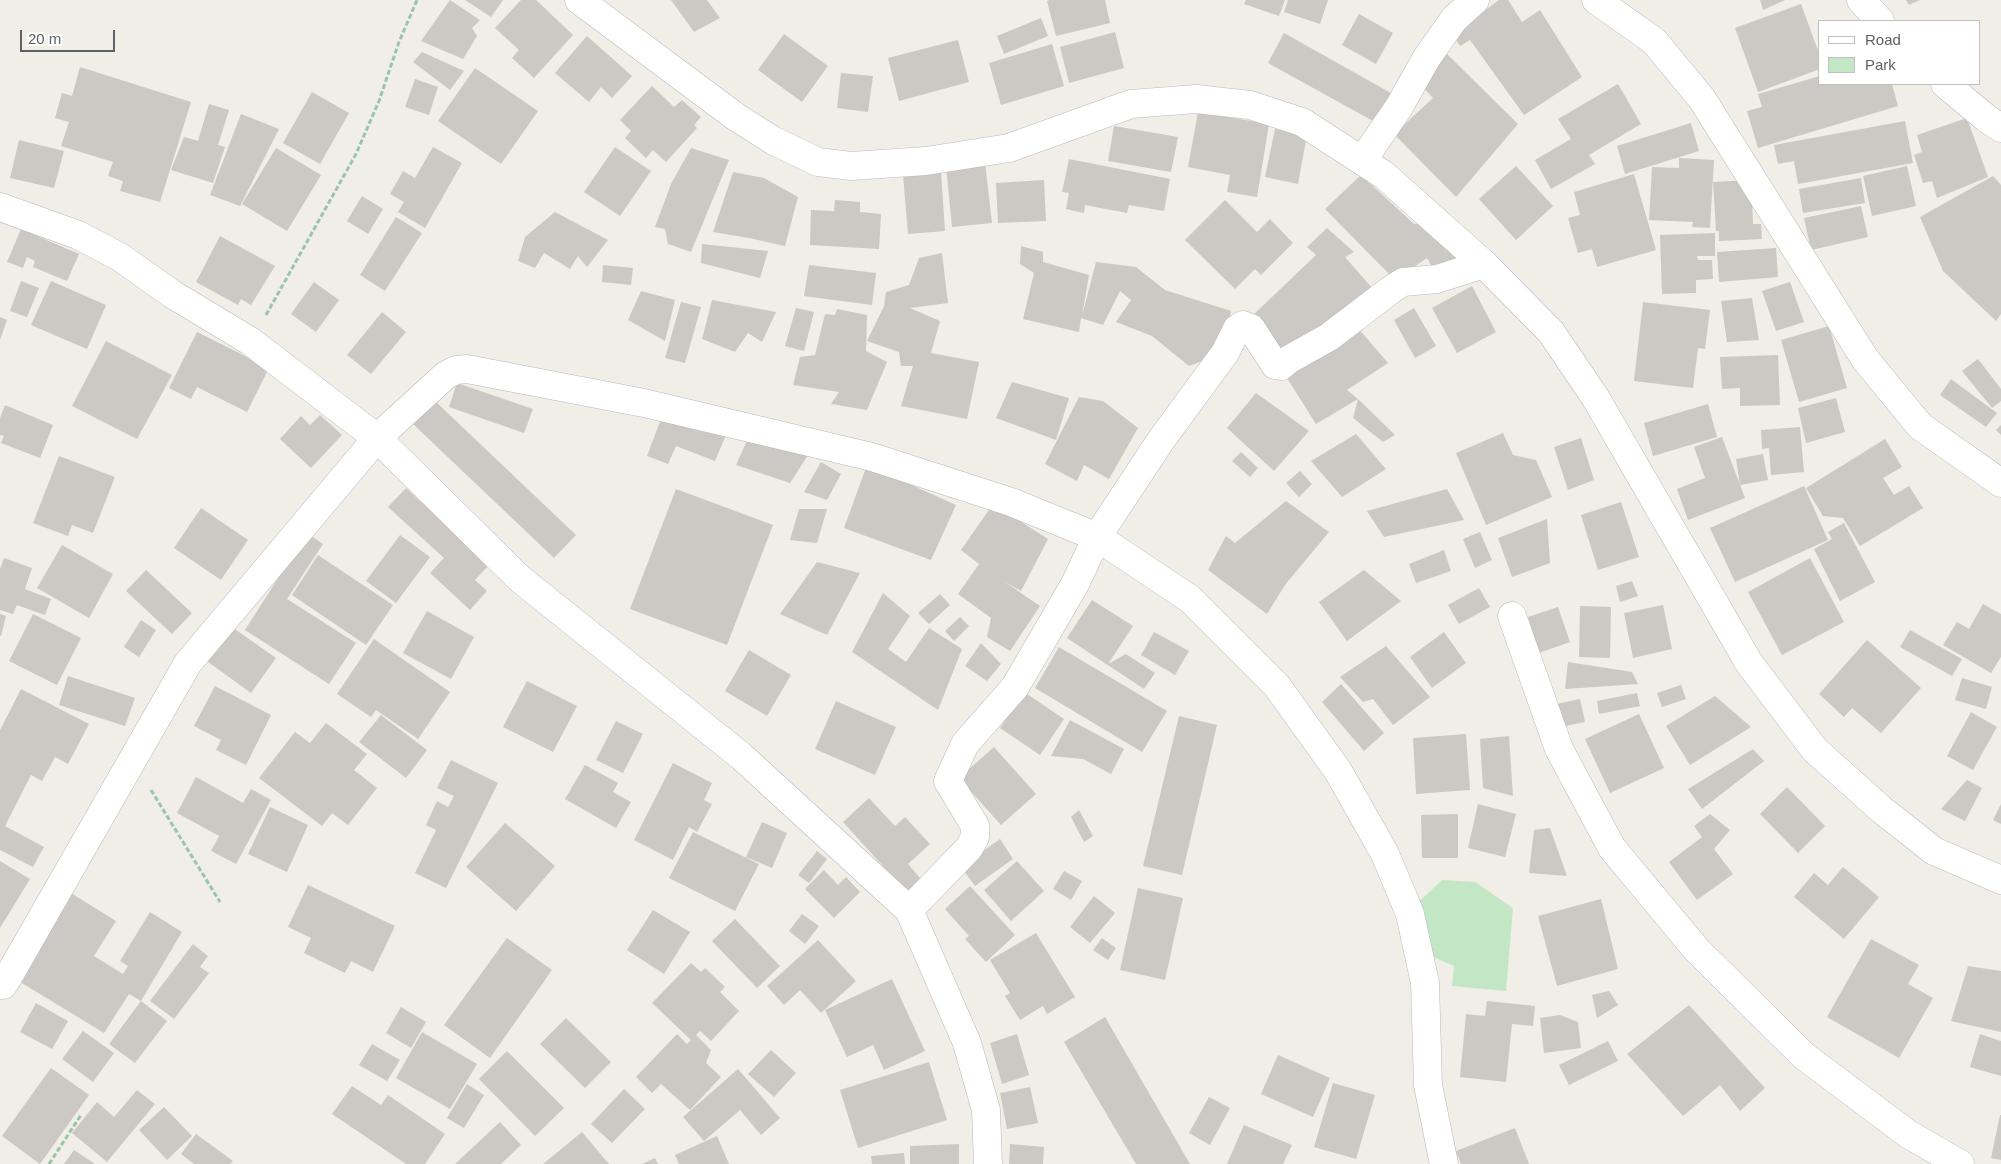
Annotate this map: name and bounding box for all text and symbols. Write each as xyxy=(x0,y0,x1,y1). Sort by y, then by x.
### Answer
scale bar xyxy=(22,20,118,52)
legend xyxy=(1818,20,1981,85)
text: 20 m xyxy=(28,30,61,47)
text: Road xyxy=(1865,31,1901,48)
text: Park xyxy=(1865,56,1896,73)

